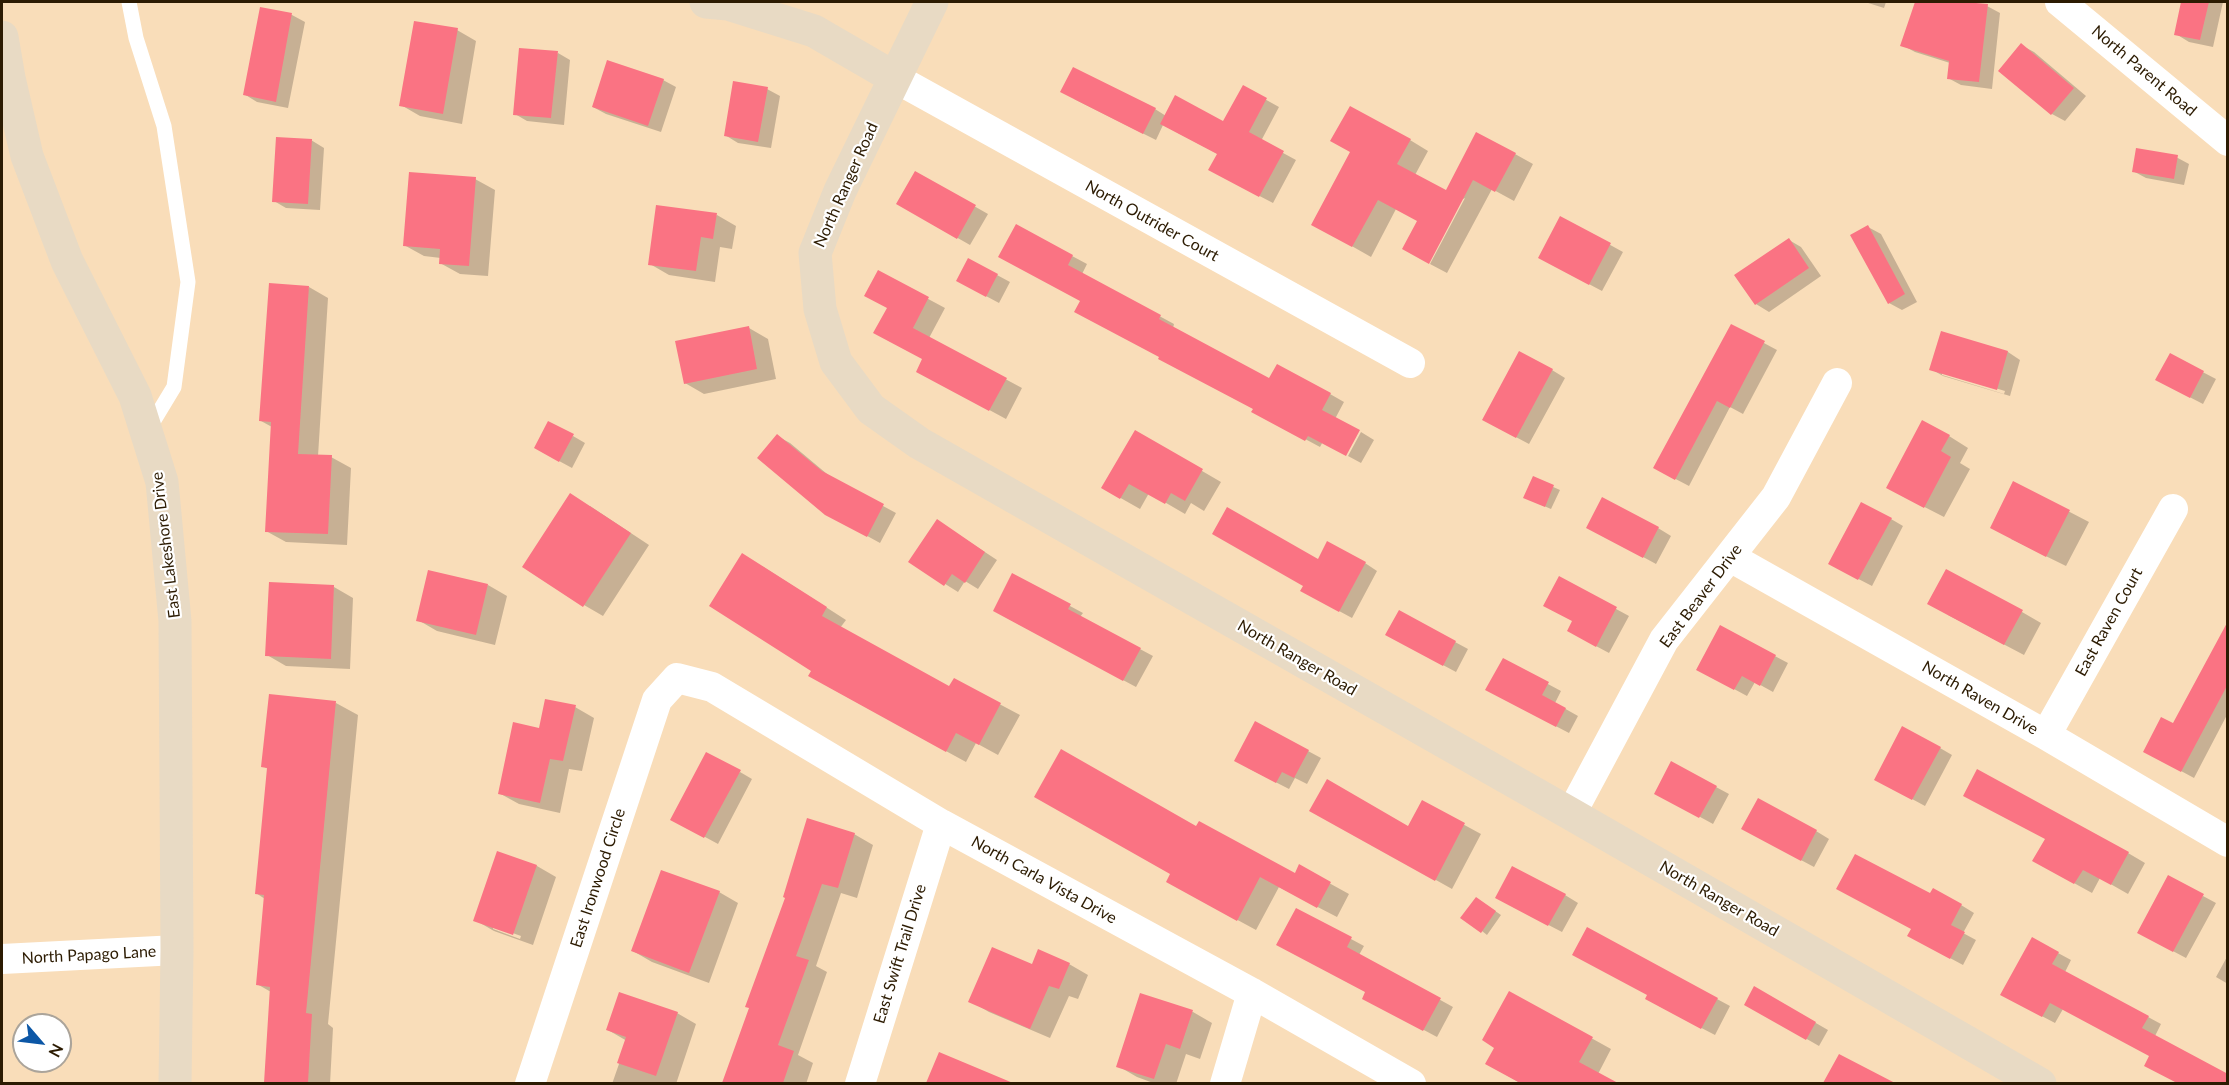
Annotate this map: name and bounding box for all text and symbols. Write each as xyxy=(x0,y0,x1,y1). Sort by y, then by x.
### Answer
street label: North Parent Road xyxy=(2088,22,2200,120)
street label: North Ranger Road xyxy=(810,120,882,250)
street label: North Outrider Court xyxy=(1082,176,1222,266)
street label: East Lakeshore Drive xyxy=(147,471,185,619)
street label: East Beaver Drive xyxy=(1656,540,1746,652)
street label: East Raven Court xyxy=(2071,564,2147,680)
street label: North Ranger Road xyxy=(1234,616,1360,700)
street label: North Raven Drive xyxy=(1918,657,2042,739)
street label: East Ironwood Circle xyxy=(566,806,630,950)
street label: North Carla Vista Drive xyxy=(968,832,1120,928)
street label: North Ranger Road xyxy=(1656,857,1782,941)
street label: East Swift Trail Drive xyxy=(870,882,930,1026)
street label: North Papago Lane xyxy=(21,942,157,968)
north arrow xyxy=(12,1013,72,1073)
text: N xyxy=(45,1041,68,1061)

